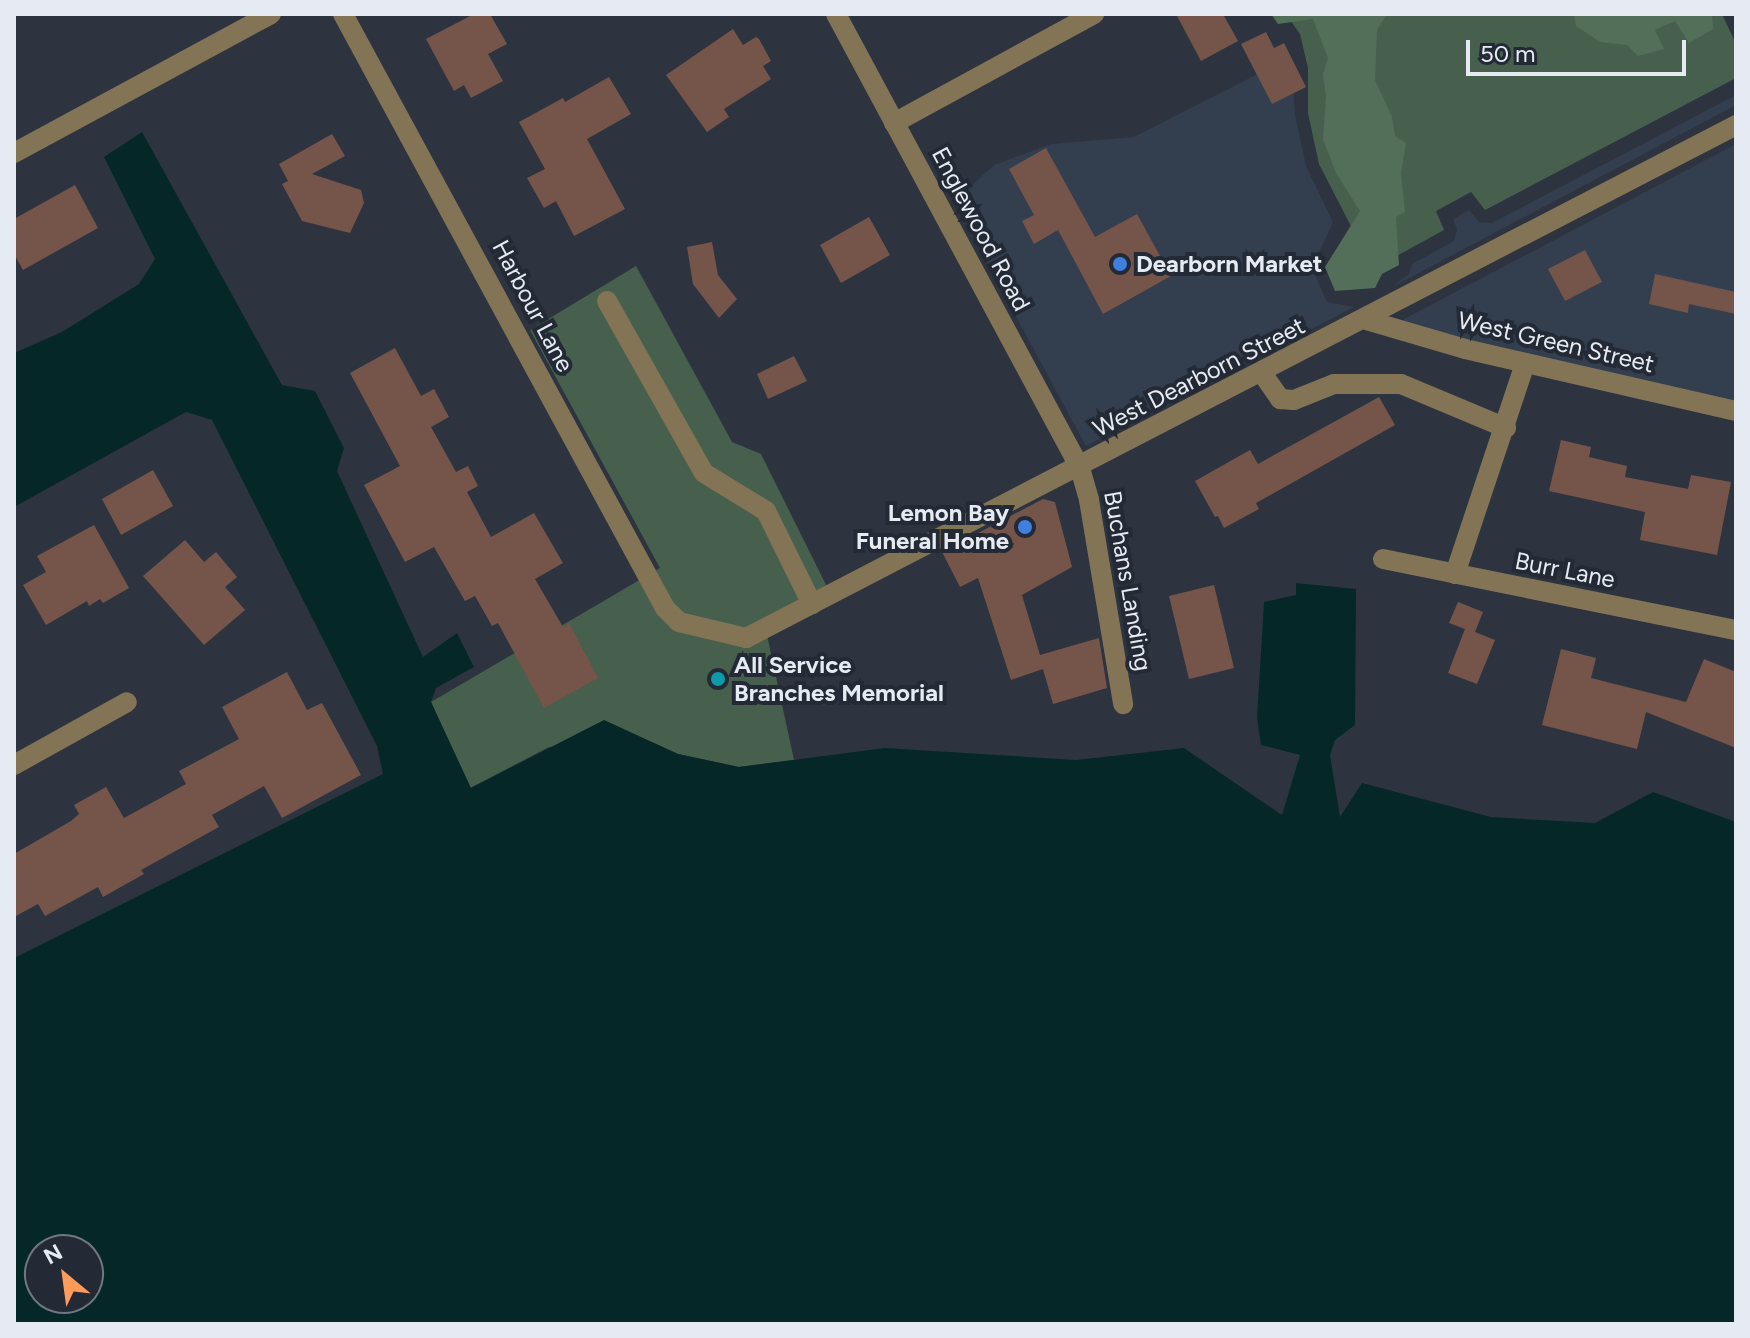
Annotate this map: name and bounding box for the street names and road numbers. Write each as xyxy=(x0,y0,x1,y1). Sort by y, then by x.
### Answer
street label: Englewood Road xyxy=(926,142,1036,316)
street label: Harbour Lane xyxy=(486,235,580,377)
street label: West Green Street xyxy=(1455,305,1657,379)
street label: West Dearborn Street xyxy=(1088,311,1310,443)
street label: Buchans Landing xyxy=(1098,489,1158,673)
street label: Burr Lane xyxy=(1512,546,1618,594)

